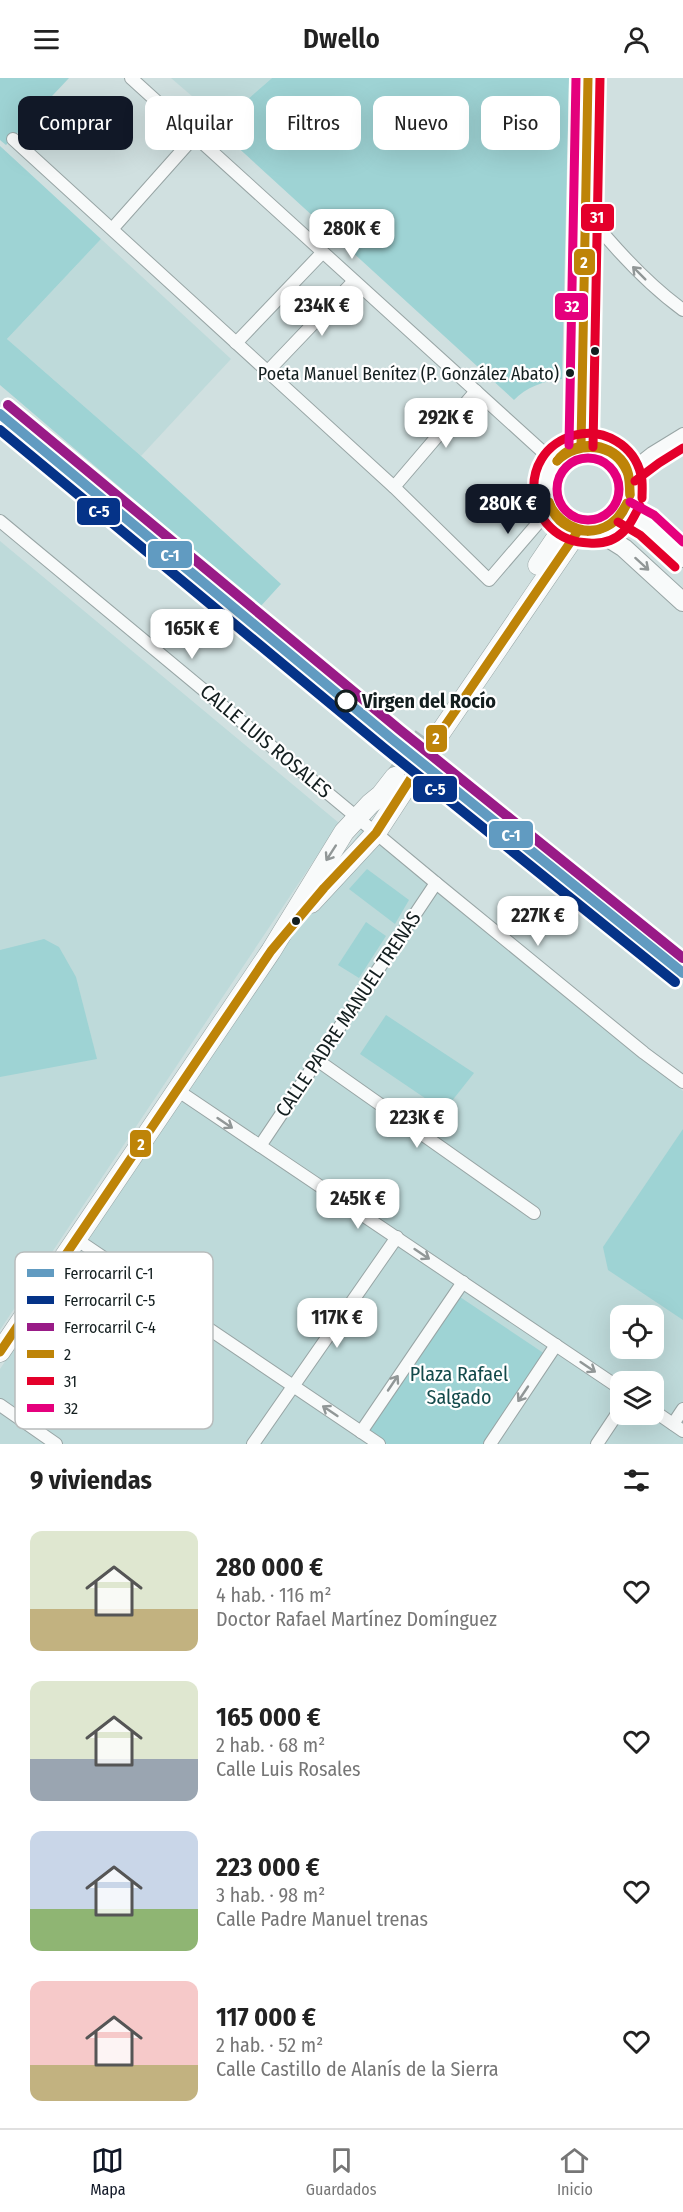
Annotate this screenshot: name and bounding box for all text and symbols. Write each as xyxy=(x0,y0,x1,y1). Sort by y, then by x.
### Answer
icon: menu xyxy=(30,23,63,56)
text: Dwello xyxy=(303,23,380,55)
icon: person xyxy=(620,23,653,56)
chip: Comprar xyxy=(18,96,133,150)
chip: Alquilar xyxy=(145,96,254,150)
chip: Filtros xyxy=(266,96,361,150)
chip: Nuevo xyxy=(373,96,469,150)
chip: Piso xyxy=(481,96,560,150)
line badge: 31 xyxy=(580,203,615,232)
text: 31 xyxy=(589,208,604,227)
pin: 280K € xyxy=(303,209,401,260)
text: 280K € xyxy=(323,216,381,240)
line badge: 2 xyxy=(573,248,596,276)
text: 2 xyxy=(579,253,588,272)
one-way arrow xyxy=(631,265,646,280)
pin: 234K € xyxy=(273,286,371,337)
line badge: 32 xyxy=(554,292,589,321)
text: 234K € xyxy=(294,293,350,317)
text: 32 xyxy=(564,297,580,316)
unlabelled marker xyxy=(589,345,601,357)
place label: Poeta Manuel Benítez (P. González Abato) xyxy=(258,363,559,385)
marker: Poeta Manuel Benítez (P. González Abato) xyxy=(564,367,576,379)
pin: 292K € xyxy=(397,398,495,449)
text: 292K € xyxy=(419,405,473,429)
pin: 280K € xyxy=(459,484,557,535)
text: 280K € xyxy=(479,491,537,515)
line badge: C-5 xyxy=(76,497,121,526)
text: C-5 xyxy=(88,502,110,521)
line badge: C-1 xyxy=(147,540,193,569)
text: C-1 xyxy=(160,546,180,565)
one-way arrow xyxy=(634,557,649,571)
pin: 165K € xyxy=(143,609,241,660)
text: 165K € xyxy=(164,616,220,640)
street label: CALLE LUIS ROSALES xyxy=(195,679,337,803)
place label: Virgen del Rocío xyxy=(361,689,496,713)
marker: Virgen del Rocío xyxy=(335,690,357,712)
line badge: 2 xyxy=(425,724,448,753)
text: 2 xyxy=(431,729,440,748)
line badge: C-5 xyxy=(412,775,458,803)
text: C-5 xyxy=(424,780,446,799)
line badge: C-1 xyxy=(488,820,534,849)
text: C-1 xyxy=(501,826,521,845)
one-way arrow xyxy=(324,845,337,862)
pin: 227K € xyxy=(489,896,587,947)
text: 227K € xyxy=(511,903,565,927)
street label: CALLE PADRE MANUEL TRENAS xyxy=(270,907,426,1121)
unlabelled marker xyxy=(290,915,302,927)
pin: 223K € xyxy=(368,1098,466,1149)
text: 223K € xyxy=(390,1105,444,1129)
one-way arrow xyxy=(217,1117,233,1129)
line badge: 2 xyxy=(129,1129,152,1158)
text: 2 xyxy=(136,1135,145,1154)
pin: 245K € xyxy=(309,1179,407,1230)
text: 245K € xyxy=(330,1186,386,1210)
one-way arrow xyxy=(414,1248,431,1261)
legend xyxy=(15,1252,213,1429)
text: Ferrocarril C-1 xyxy=(64,1264,153,1283)
text: Ferrocarril C-5 xyxy=(64,1291,155,1310)
pin: 117K € xyxy=(288,1298,386,1349)
text: 117K € xyxy=(311,1305,363,1329)
map controls xyxy=(610,1305,664,1425)
button: locate xyxy=(610,1305,664,1359)
text: Ferrocarril C-4 xyxy=(64,1318,156,1337)
text: 2 xyxy=(64,1345,71,1364)
one-way arrow xyxy=(580,1361,596,1373)
park label: Plaza Rafael Salgado xyxy=(410,1362,508,1409)
button: layers xyxy=(610,1371,664,1425)
text: 31 xyxy=(64,1372,77,1391)
one-way arrow xyxy=(387,1375,400,1392)
one-way arrow xyxy=(517,1385,529,1402)
text: 32 xyxy=(64,1399,78,1418)
one-way arrow xyxy=(323,1405,339,1417)
icon: filters xyxy=(620,1464,653,1497)
text: 9 viviendas xyxy=(30,1465,152,1496)
text: 280 000 € xyxy=(216,1552,323,1583)
icon: home xyxy=(78,1555,150,1627)
icon: heart xyxy=(620,1575,653,1608)
text: 4 hab. · 116 m² xyxy=(216,1583,332,1607)
text: Doctor Rafael Martínez Domínguez xyxy=(216,1607,497,1631)
text: 165 000 € xyxy=(216,1702,321,1733)
icon: home xyxy=(78,1705,150,1777)
icon: heart xyxy=(620,1725,653,1758)
text: 2 hab. · 68 m² xyxy=(216,1733,325,1757)
text: Calle Luis Rosales xyxy=(216,1757,361,1781)
text: 223 000 € xyxy=(216,1852,320,1883)
icon: home xyxy=(78,1855,150,1927)
icon: heart xyxy=(620,1875,653,1908)
text: 3 hab. · 98 m² xyxy=(216,1883,325,1907)
text: Calle Padre Manuel trenas xyxy=(216,1907,428,1931)
text: 117 000 € xyxy=(216,2002,316,2033)
icon: home xyxy=(78,2005,150,2077)
icon: heart xyxy=(620,2025,653,2058)
text: 2 hab. · 52 m² xyxy=(216,2033,323,2057)
text: Calle Castillo de Alanís de la Sierra xyxy=(216,2057,499,2081)
tab: Mapa xyxy=(90,2144,126,2199)
tab: Guardados xyxy=(306,2144,377,2199)
tab: Inicio xyxy=(557,2144,593,2199)

